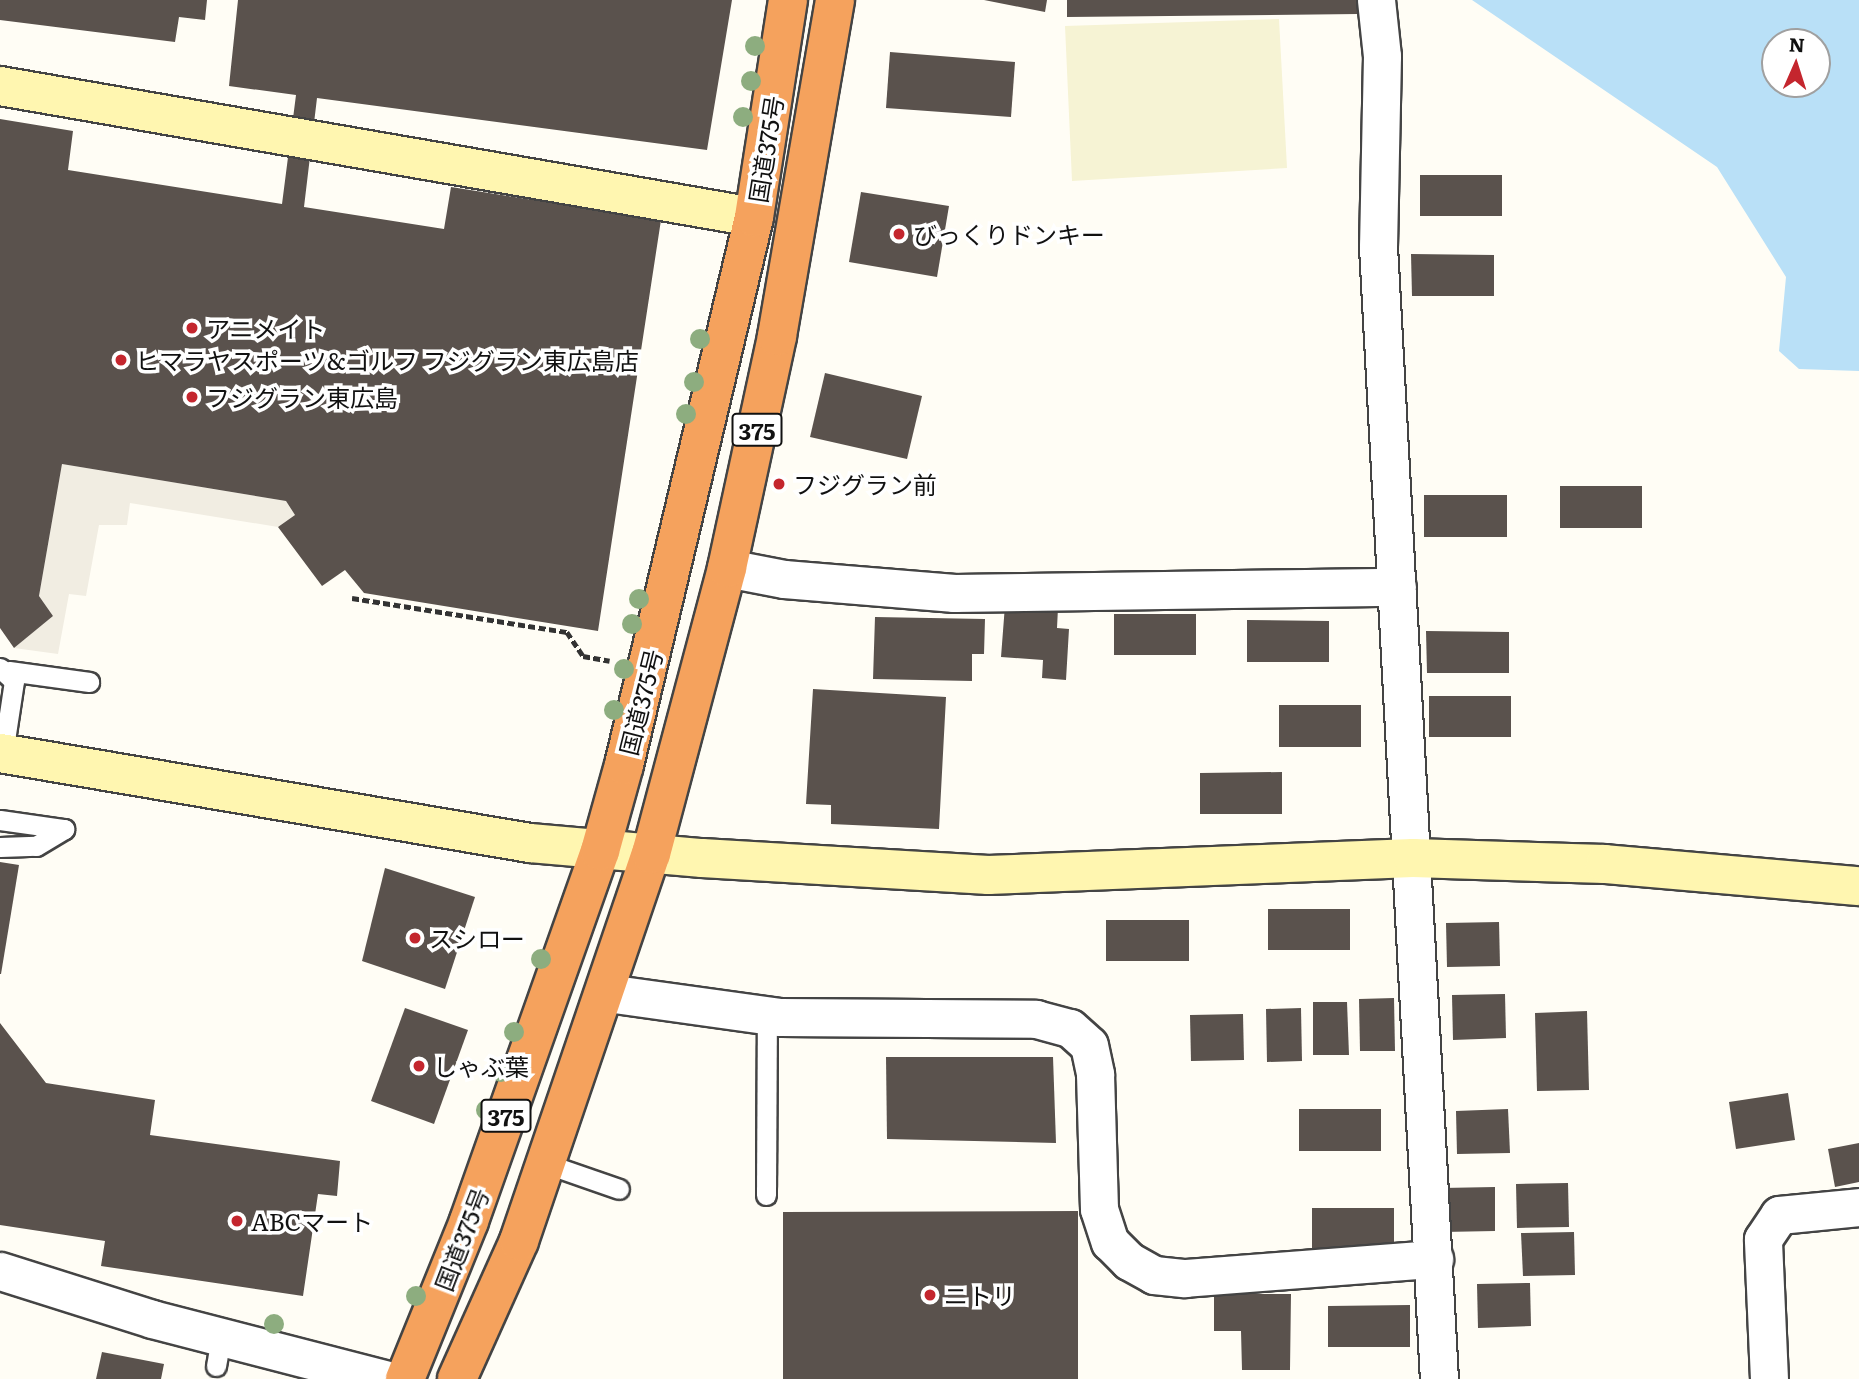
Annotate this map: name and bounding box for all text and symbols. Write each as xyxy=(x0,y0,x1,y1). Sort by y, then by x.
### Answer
north arrow xyxy=(1761,28,1831,98)
text: N xyxy=(1788,30,1806,58)
street label: 国道375号 xyxy=(742,93,788,205)
place label: びっくりドンキー xyxy=(913,220,1105,248)
marker: びっくりドンキー xyxy=(891,226,907,242)
place label: アニメイト xyxy=(206,314,326,342)
marker: アニメイト xyxy=(184,320,200,336)
place label: ヒマラヤスポーツ&ゴルフ フジグラン東広島店 xyxy=(135,346,639,374)
marker: ヒマラヤスポーツ&ゴルフ フジグラン東広島店 xyxy=(113,352,129,368)
place label: フジグラン東広島 xyxy=(206,383,398,411)
marker: フジグラン東広島 xyxy=(184,389,200,405)
road number: 375 xyxy=(731,410,783,450)
place label: フジグラン前 xyxy=(793,470,937,498)
marker: フジグラン前 xyxy=(771,476,787,492)
street label: 国道375号 xyxy=(613,646,667,758)
place label: スシロー xyxy=(429,924,525,952)
marker: スシロー xyxy=(407,930,423,946)
place label: しゃぶ葉 xyxy=(433,1052,529,1080)
marker: しゃぶ葉 xyxy=(411,1058,427,1074)
road number: 375 xyxy=(480,1096,532,1135)
street label: 国道375号 xyxy=(428,1183,494,1295)
place label: ABCマート xyxy=(251,1207,373,1235)
marker: ABCマート xyxy=(229,1213,245,1229)
place label: ニトリ xyxy=(944,1281,1016,1309)
marker: ニトリ xyxy=(922,1287,938,1303)

